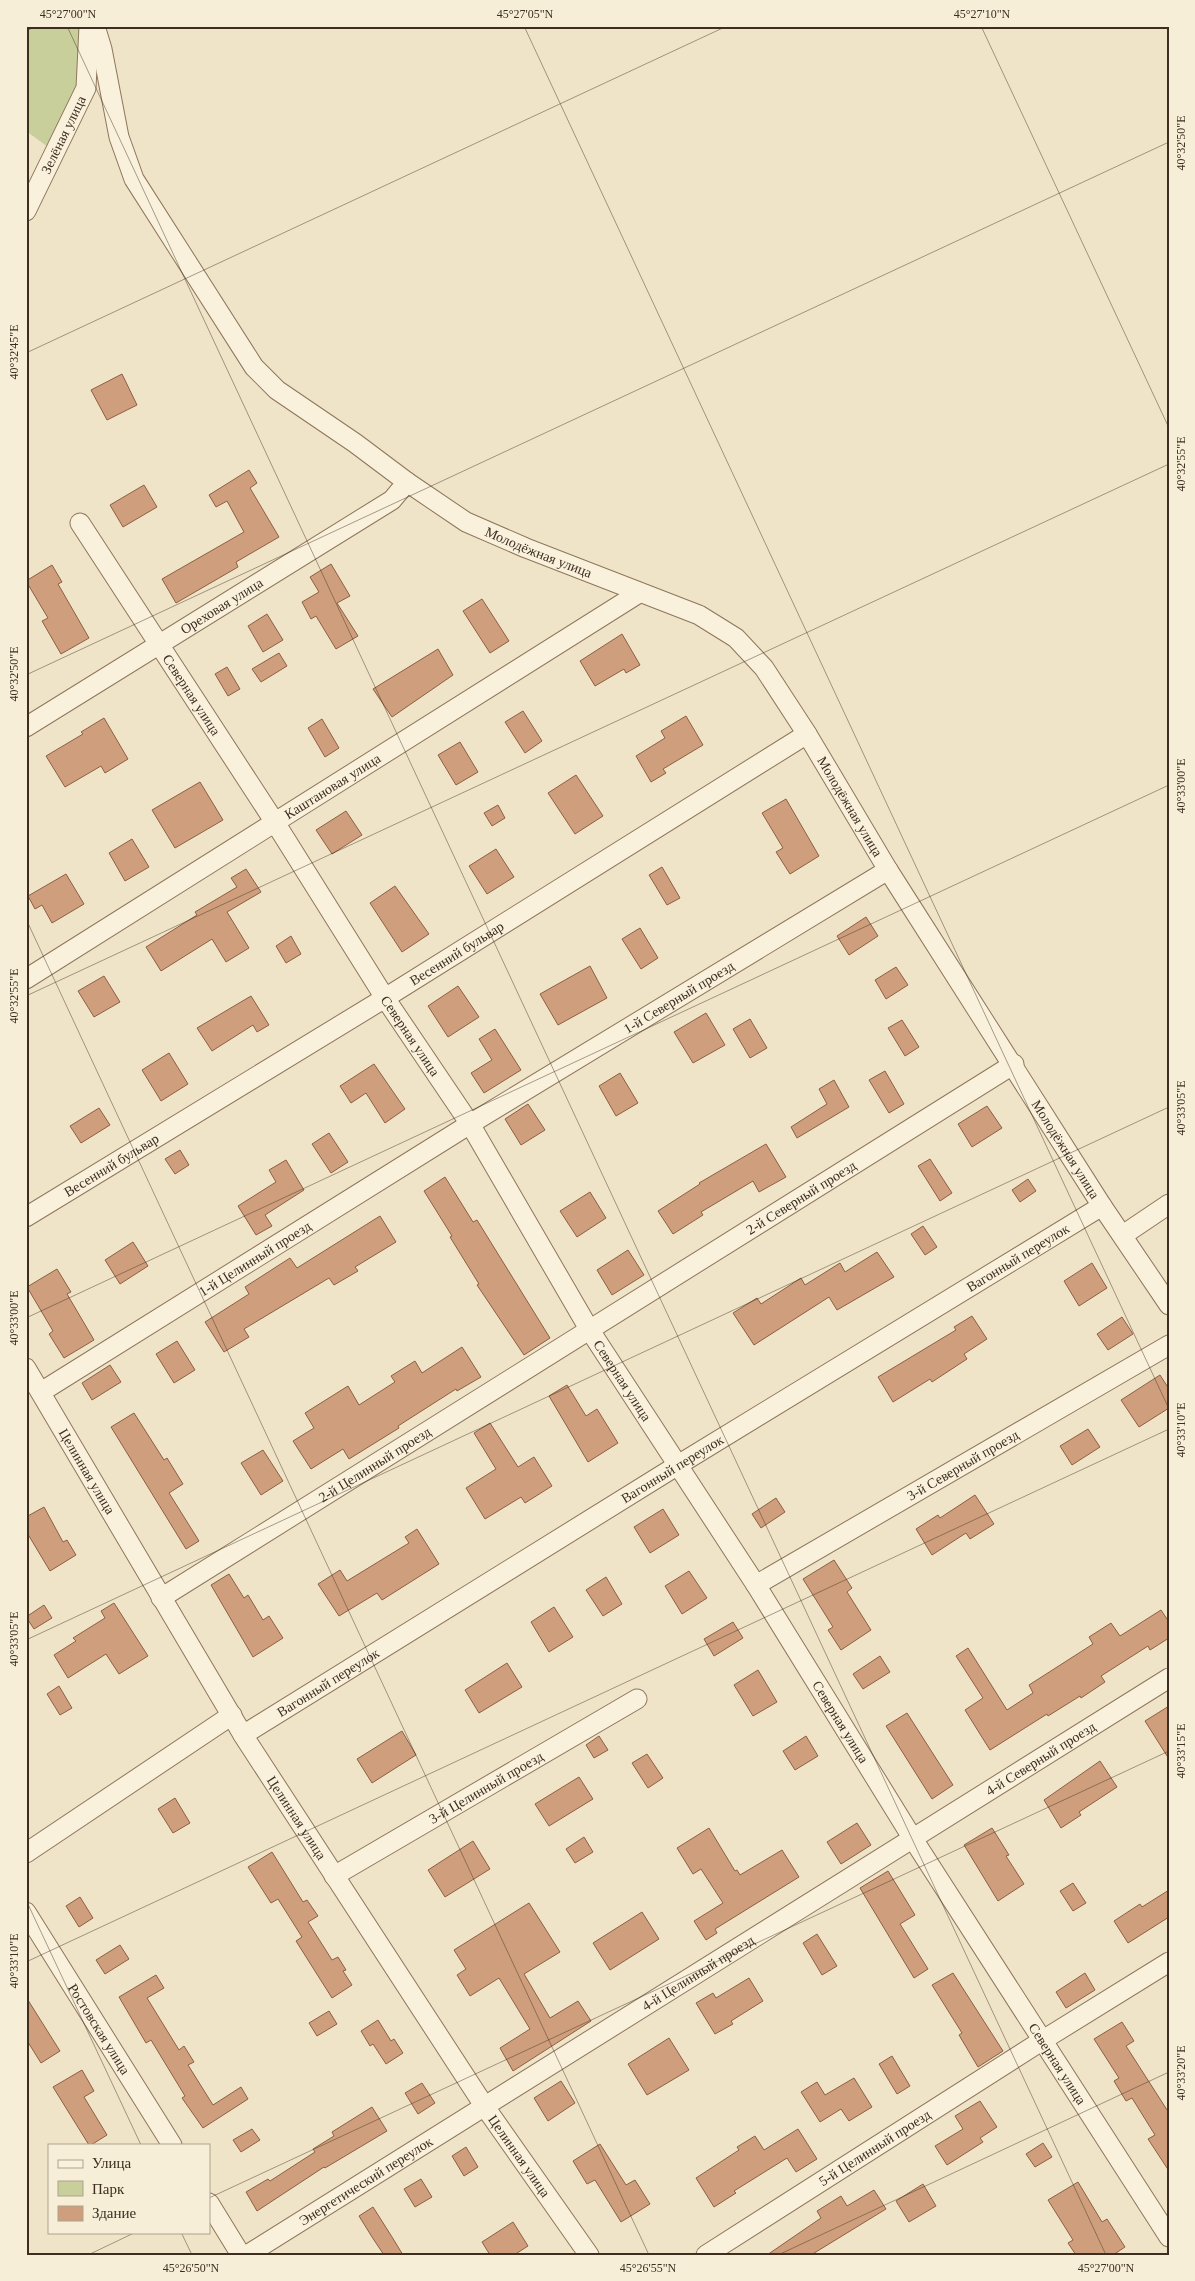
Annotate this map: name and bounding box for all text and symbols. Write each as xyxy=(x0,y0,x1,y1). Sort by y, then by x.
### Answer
text: 45°27'00"N xyxy=(40,7,97,21)
text: 45°27'05"N xyxy=(497,7,554,21)
text: 45°27'10"N xyxy=(954,7,1011,21)
street label: Зелёная улица xyxy=(38,93,89,176)
text: 40°32'50"E xyxy=(1174,115,1188,171)
text: 40°32'45"E xyxy=(7,324,21,380)
text: 40°32'55"E xyxy=(1174,436,1188,492)
street label: Молодёжная улица xyxy=(483,524,595,581)
street label: Ореховая улица xyxy=(178,575,266,637)
text: 40°32'50"E xyxy=(7,646,21,702)
street label: Северная улица xyxy=(160,652,224,739)
street label: Каштановая улица xyxy=(282,750,384,822)
street label: Молодёжная улица xyxy=(814,754,886,860)
text: 40°33'00"E xyxy=(1174,758,1188,814)
street label: Весенний бульвар xyxy=(407,919,507,989)
street label: 1-й Северный проезд xyxy=(621,958,737,1037)
text: 40°32'55"E xyxy=(7,968,21,1024)
street label: Северная улица xyxy=(378,993,443,1080)
text: 40°33'05"E xyxy=(1174,1080,1188,1136)
street label: Молодёжная улица xyxy=(1028,1097,1103,1202)
street label: Весенний бульвар xyxy=(62,1131,162,1200)
street label: 2-й Северный проезд xyxy=(744,1158,859,1238)
street label: 1-й Целинный проезд xyxy=(196,1218,314,1300)
street label: Вагонный переулок xyxy=(964,1221,1072,1295)
text: 40°33'00"E xyxy=(7,1290,21,1346)
street label: Северная улица xyxy=(590,1337,654,1425)
text: 40°33'10"E xyxy=(1174,1402,1188,1458)
street label: 2-й Целинный проезд xyxy=(316,1424,434,1505)
street label: Целинная улица xyxy=(56,1426,118,1518)
street label: 3-й Северный проезд xyxy=(904,1427,1021,1504)
street label: Вагонный переулок xyxy=(619,1432,726,1506)
text: 40°33'05"E xyxy=(7,1611,21,1667)
street label: Вагонный переулок xyxy=(274,1645,382,1720)
street label: Северная улица xyxy=(809,1678,872,1767)
street label: 4-й Северный проезд xyxy=(983,1719,1098,1799)
text: 40°33'15"E xyxy=(1174,1723,1188,1779)
street label: 3-й Целинный проезд xyxy=(427,1749,546,1827)
street label: Целинная улица xyxy=(264,1773,329,1863)
text: 40°33'10"E xyxy=(7,1933,21,1989)
street label: 4-й Целинный проезд xyxy=(639,1933,757,2014)
street label: Ростовская улица xyxy=(65,1981,133,2078)
street label: Северная улица xyxy=(1025,2021,1089,2108)
text: 40°33'20"E xyxy=(1174,2045,1188,2101)
street label: 5-й Целинный проезд xyxy=(816,2107,933,2189)
street label: Целинная улица xyxy=(485,2112,553,2201)
street label: Энергетический переулок xyxy=(297,2134,435,2228)
legend xyxy=(48,2144,210,2234)
text: Улица xyxy=(92,2155,131,2171)
text: Парк xyxy=(92,2181,125,2197)
text: Здание xyxy=(92,2205,136,2221)
text: 45°26'50"N xyxy=(163,2261,220,2275)
text: 45°26'55"N xyxy=(620,2261,677,2275)
text: 45°27'00"N xyxy=(1078,2261,1135,2275)

